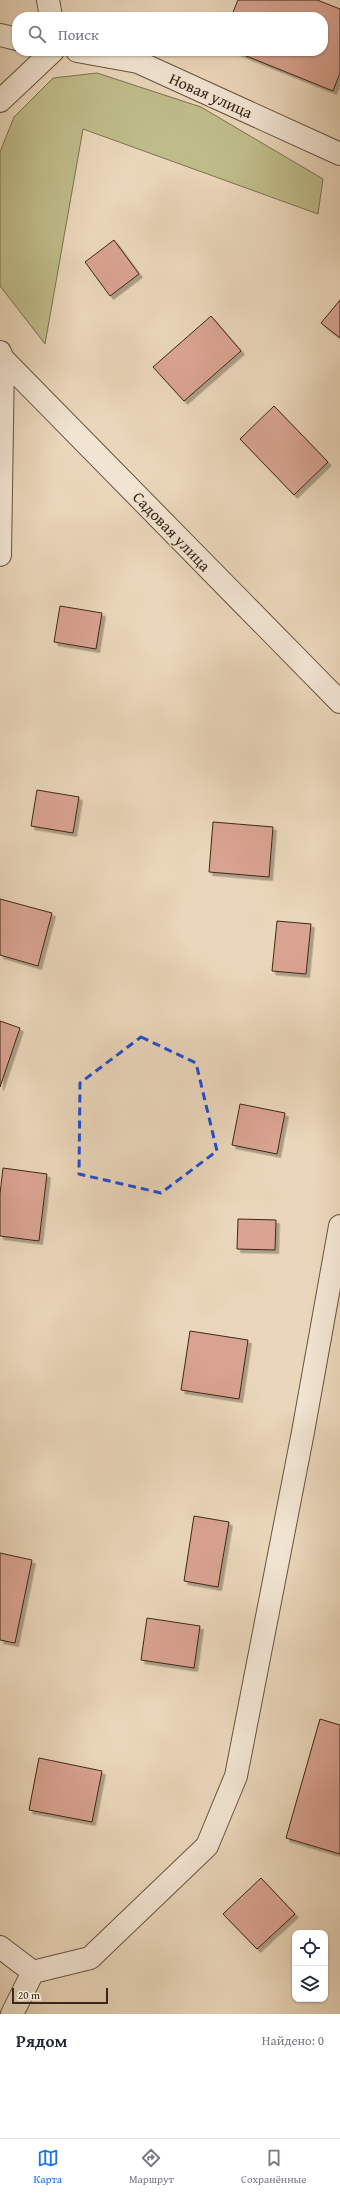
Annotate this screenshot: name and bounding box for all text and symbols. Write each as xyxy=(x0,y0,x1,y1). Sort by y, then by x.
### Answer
search box xyxy=(12,12,328,56)
icon: search xyxy=(26,23,48,45)
text: Поиск xyxy=(58,24,99,45)
street label: Новая улица xyxy=(165,66,257,124)
street label: Садовая улица xyxy=(127,485,217,577)
map controls xyxy=(292,1930,328,2002)
button: locate xyxy=(292,1930,328,1966)
button: layers xyxy=(292,1966,328,2002)
scale bar xyxy=(12,1986,108,2005)
text: 20 m xyxy=(18,1987,40,2003)
text: Рядом xyxy=(16,2028,67,2053)
text: Найдено: 0 xyxy=(262,2031,324,2050)
tab: Карта xyxy=(33,2147,62,2187)
tab: Маршрут xyxy=(129,2147,174,2187)
tab: Сохранённые xyxy=(241,2147,306,2187)

